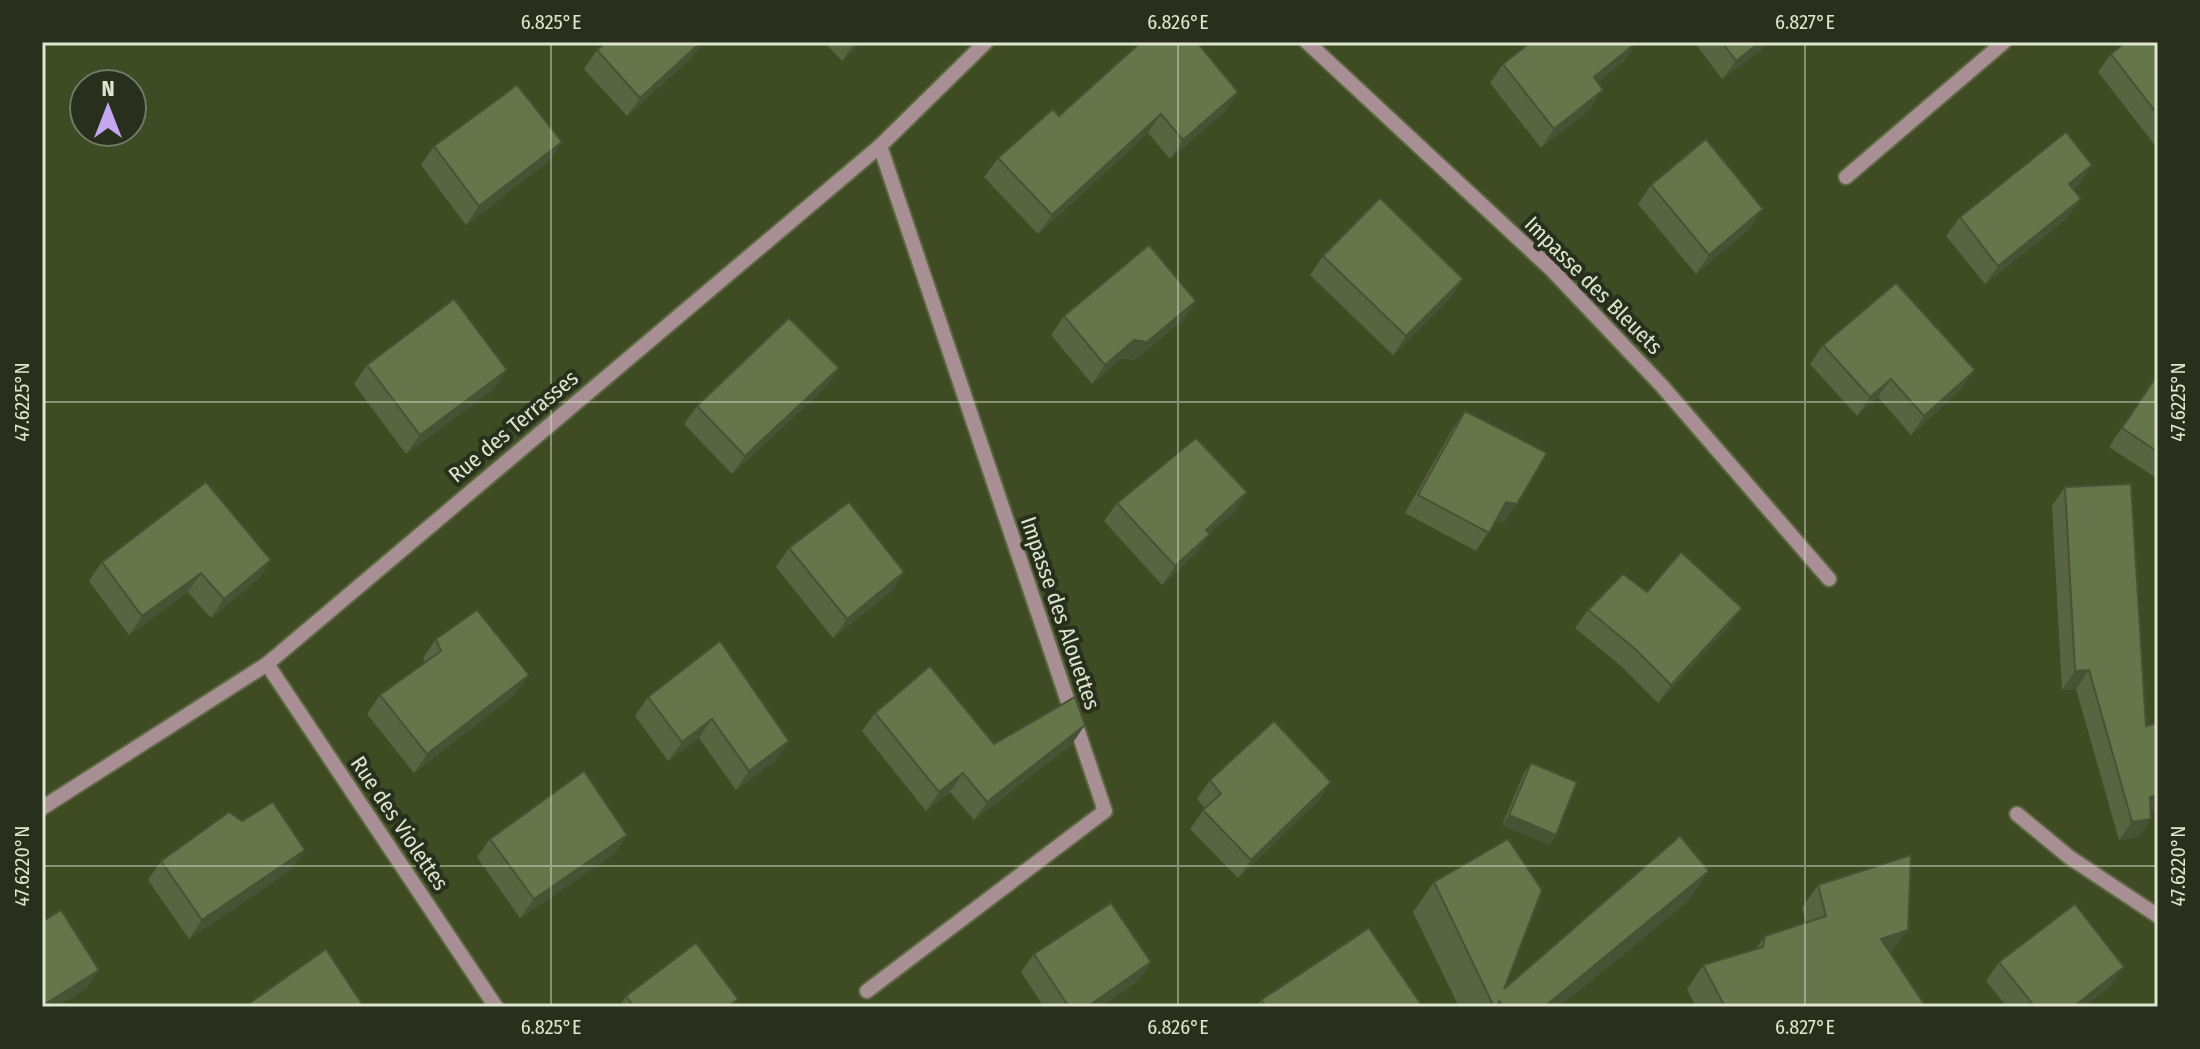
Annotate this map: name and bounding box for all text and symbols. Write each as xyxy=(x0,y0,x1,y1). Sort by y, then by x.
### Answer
text: 6.825°E xyxy=(521,10,581,34)
text: 6.826°E xyxy=(1147,10,1209,34)
text: 6.827°E xyxy=(1775,10,1835,34)
north arrow xyxy=(68,68,148,148)
text: N xyxy=(101,75,115,102)
street label: Impasse des Bleuets xyxy=(1519,211,1668,360)
text: 47.6225°N xyxy=(10,362,34,442)
text: 47.6225°N xyxy=(2166,362,2190,442)
street label: Rue des Terrasses xyxy=(443,364,584,488)
street label: Impasse des Alouettes xyxy=(1015,513,1106,713)
street label: Rue des Violettes xyxy=(345,751,454,895)
text: 47.6220°N xyxy=(10,826,34,906)
text: 47.6220°N xyxy=(2166,826,2190,906)
text: 6.825°E xyxy=(521,1015,581,1039)
text: 6.826°E xyxy=(1147,1015,1209,1039)
text: 6.827°E xyxy=(1775,1015,1835,1039)

